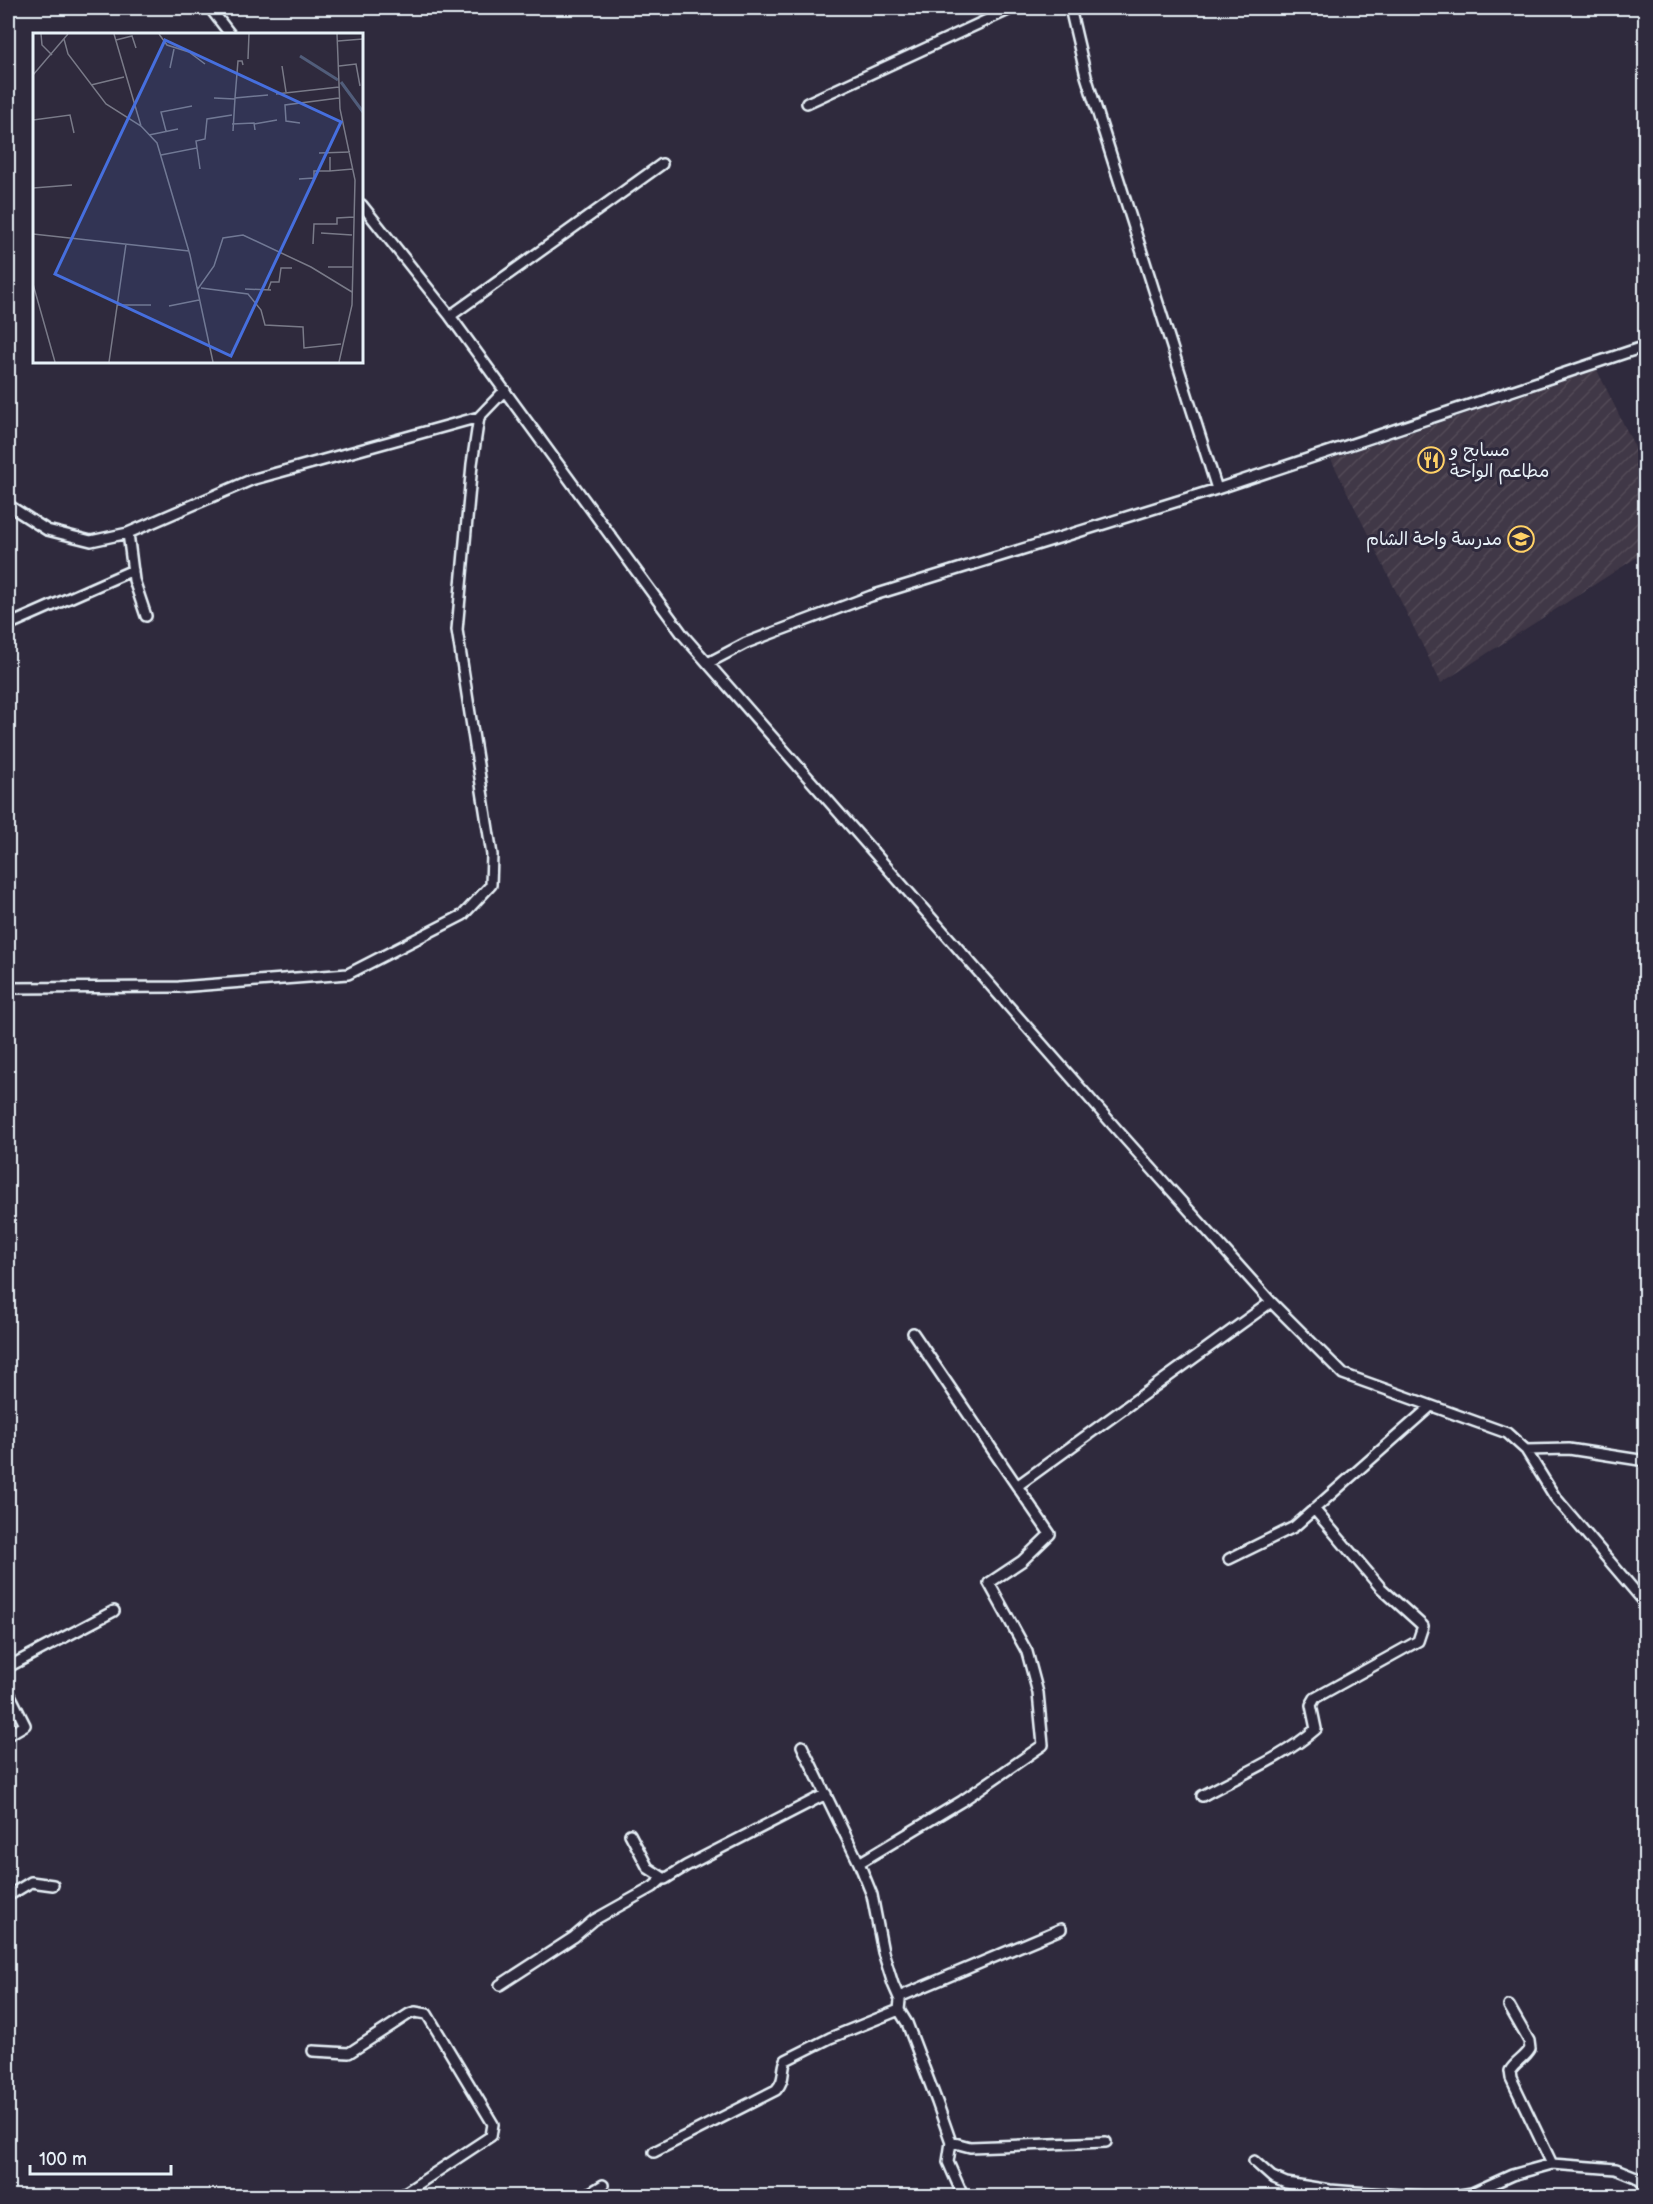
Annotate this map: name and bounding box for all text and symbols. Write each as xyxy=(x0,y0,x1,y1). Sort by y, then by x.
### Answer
inset map xyxy=(33,33,363,363)
place label: مسابح و مطاعم الواحة xyxy=(1448,440,1549,485)
restaurant icon: مسابح و مطاعم الواحة xyxy=(1416,445,1446,475)
school or university icon: مدرسة واحة الشام xyxy=(1506,524,1536,554)
place label: مدرسة واحة الشام xyxy=(1366,529,1502,553)
scale bar xyxy=(30,2138,171,2176)
text: 100 m xyxy=(39,2149,87,2170)

